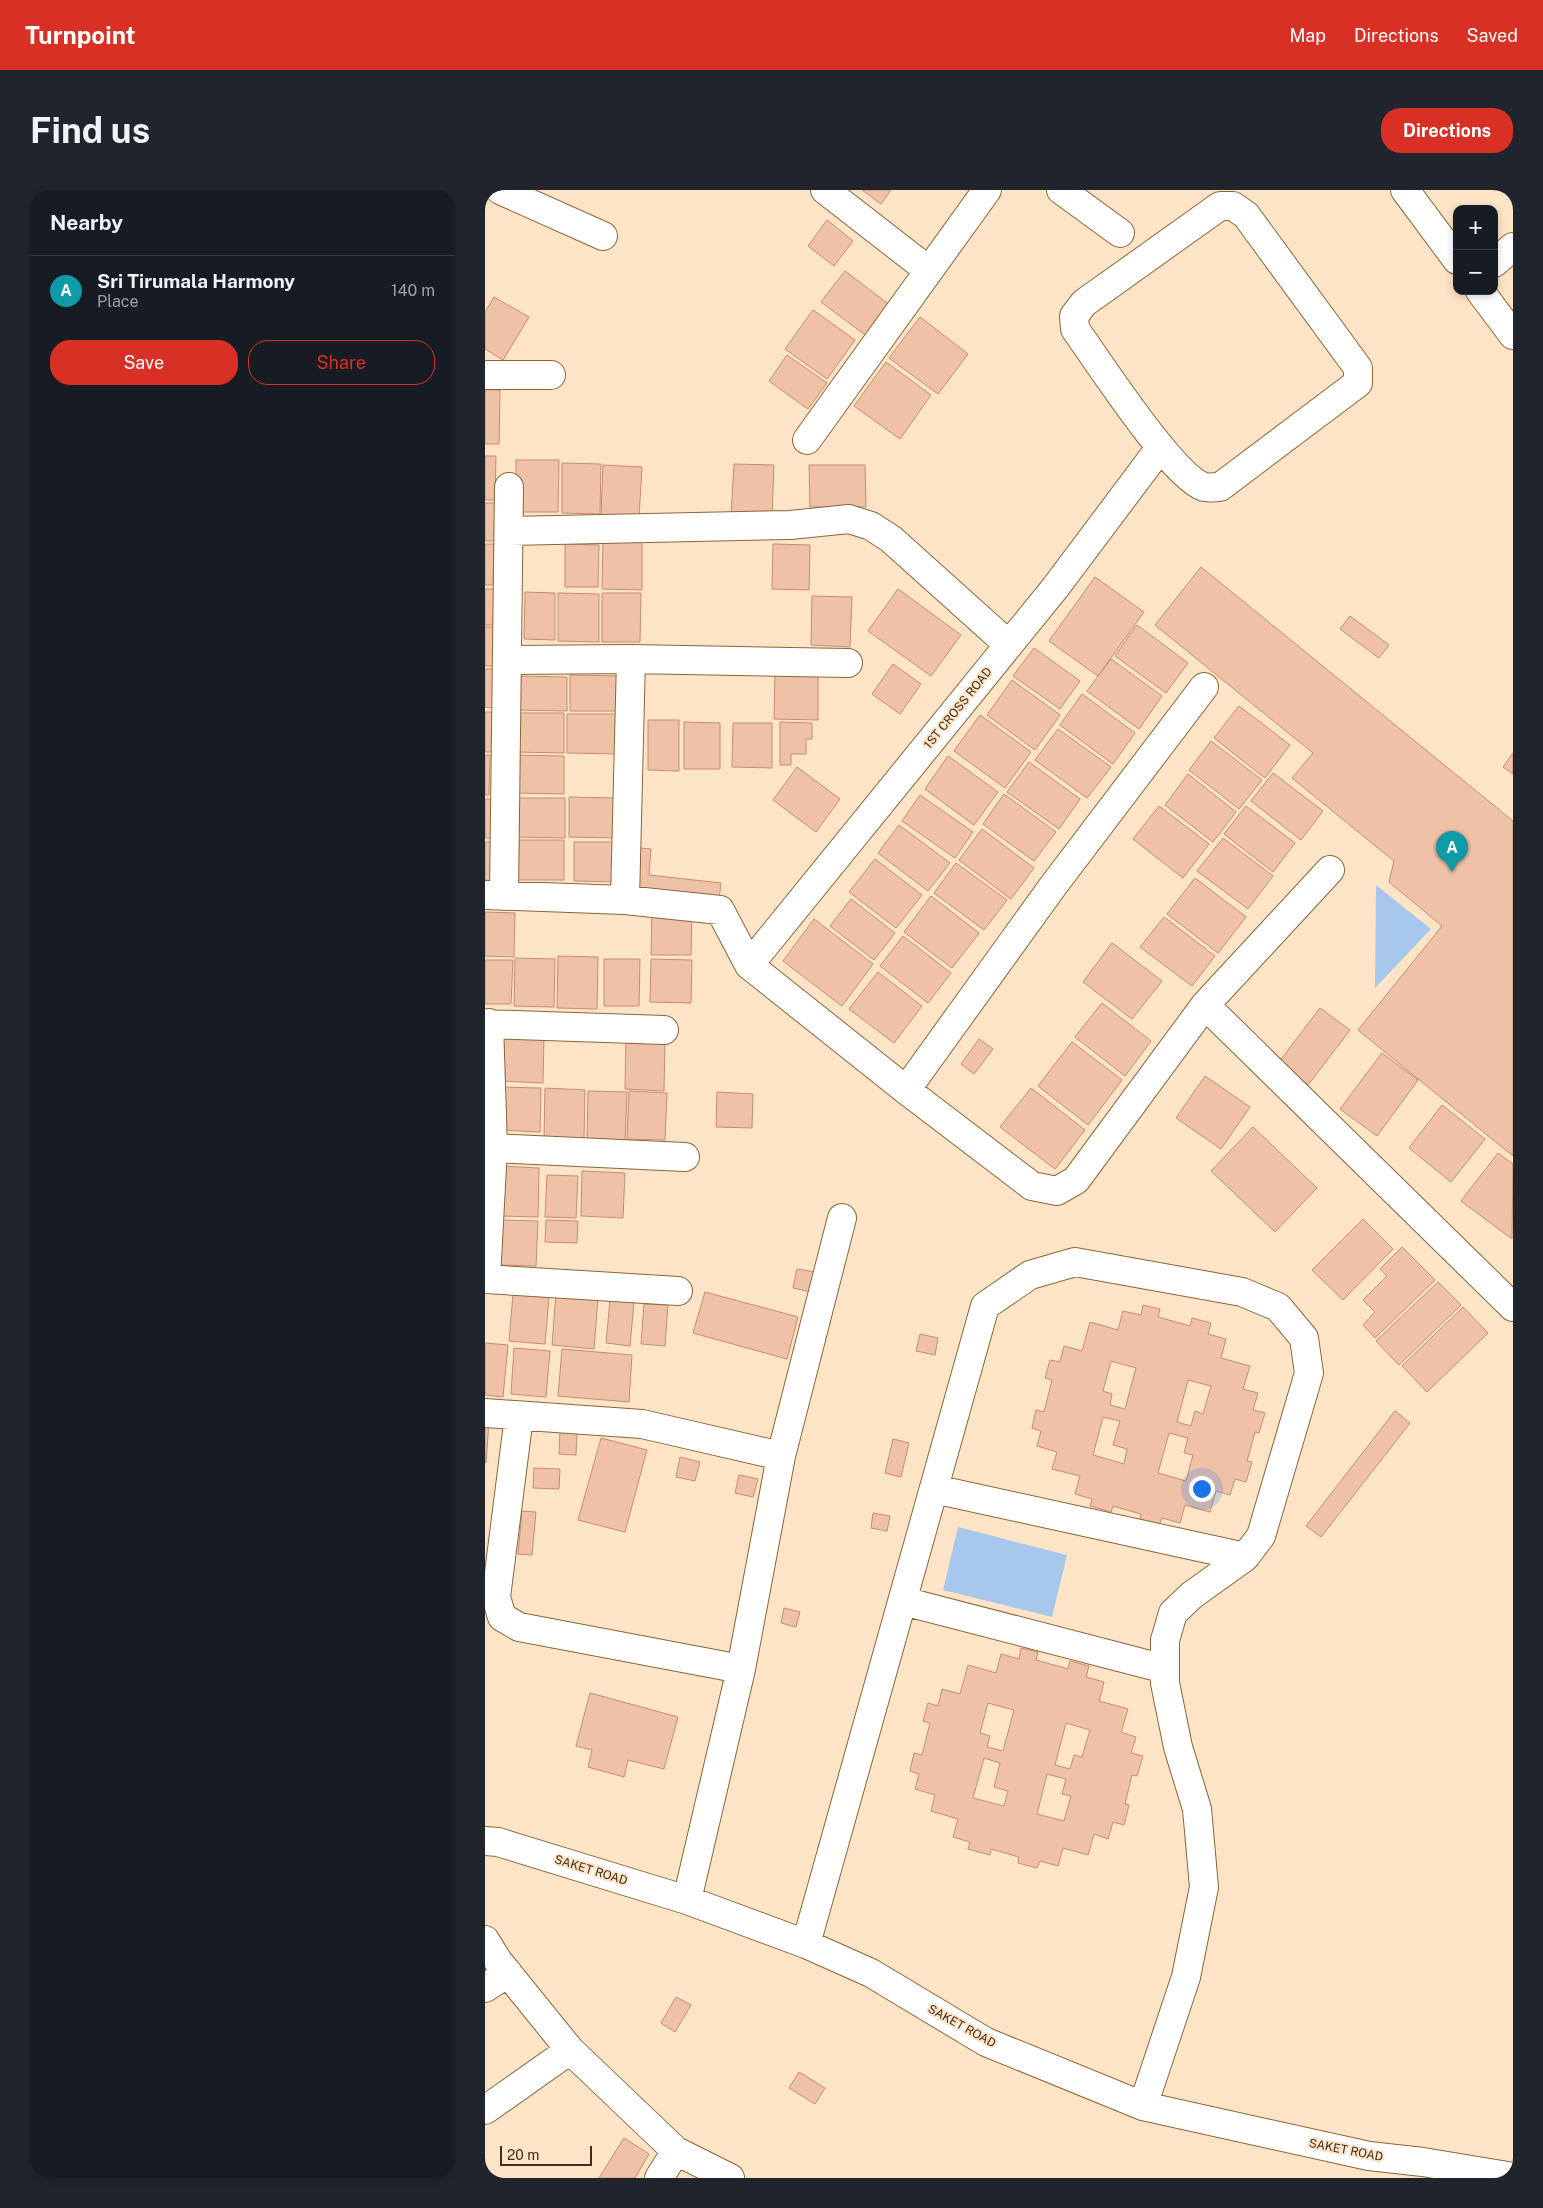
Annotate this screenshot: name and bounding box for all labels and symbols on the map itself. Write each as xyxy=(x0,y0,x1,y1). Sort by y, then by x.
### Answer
street label: 1ST CROSS ROAD xyxy=(921,665,995,751)
pin: A xyxy=(1436,831,1468,872)
your location xyxy=(1189,1476,1215,1502)
street label: SAKET ROAD xyxy=(553,1852,629,1888)
street label: SAKET ROAD xyxy=(926,2002,998,2050)
street label: SAKET ROAD xyxy=(1308,2136,1384,2164)
scale bar xyxy=(500,2143,593,2166)

